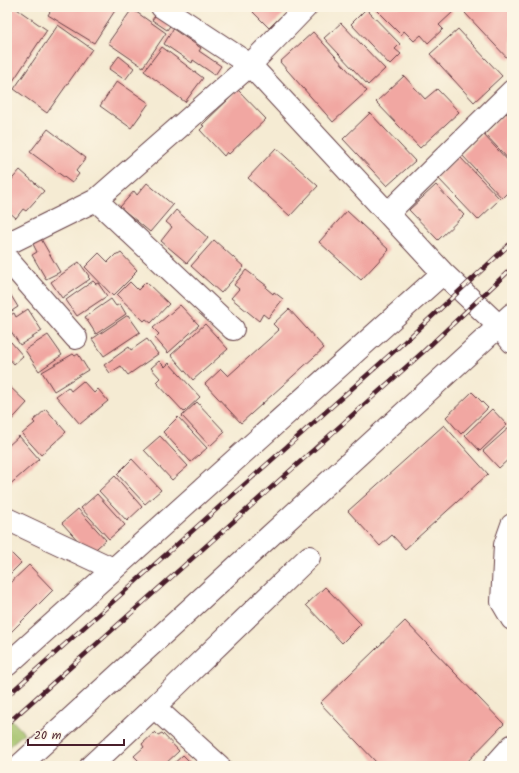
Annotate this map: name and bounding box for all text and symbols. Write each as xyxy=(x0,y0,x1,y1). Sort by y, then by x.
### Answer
scale bar xyxy=(28,721,124,747)
text: 20 m xyxy=(34,726,62,745)

